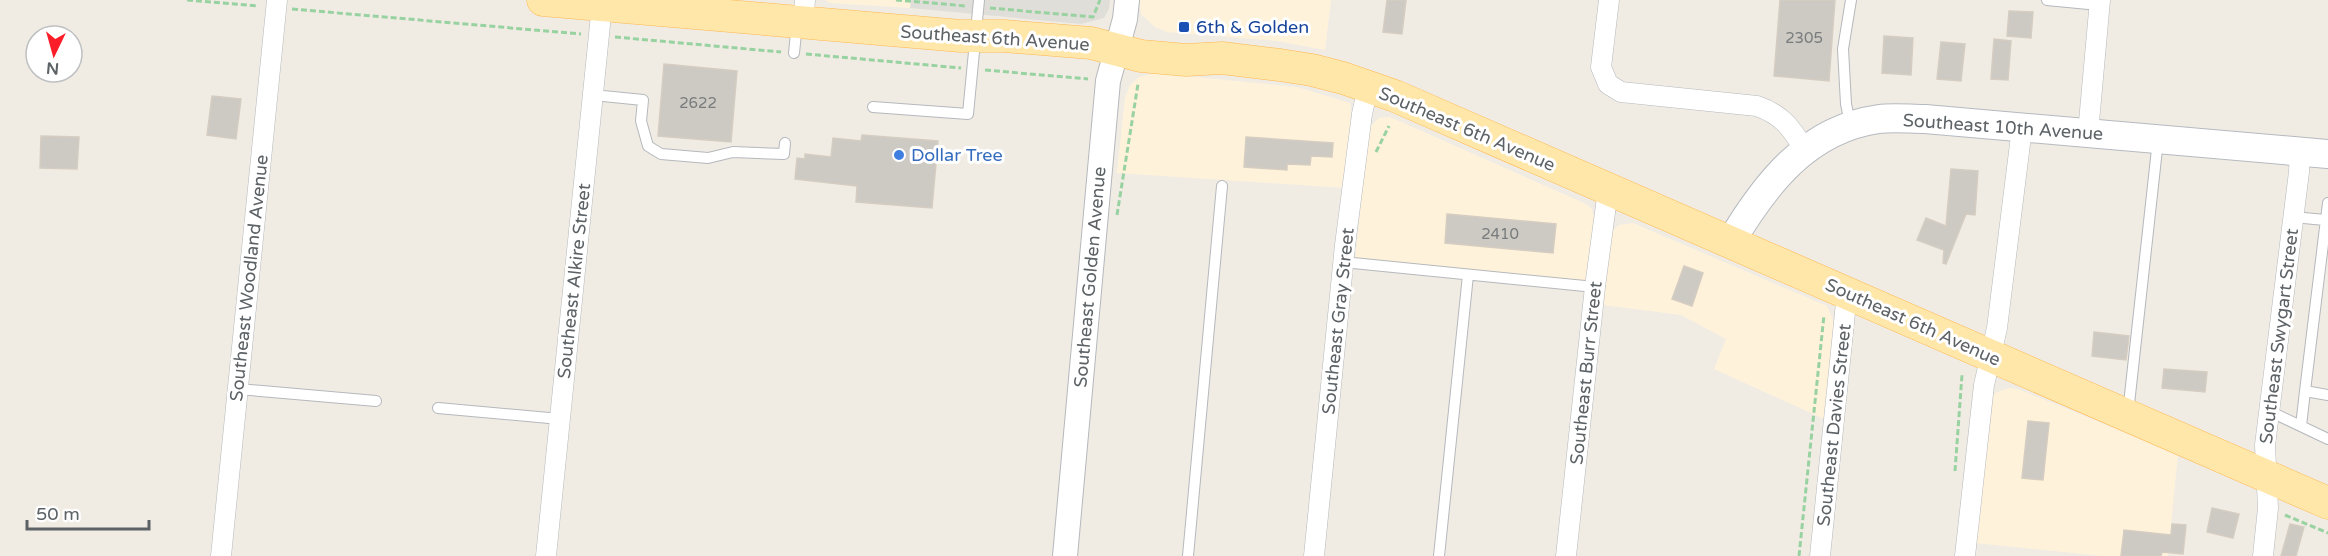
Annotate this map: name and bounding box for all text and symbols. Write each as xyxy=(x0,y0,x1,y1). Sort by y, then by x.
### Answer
place label: 6th & Golden xyxy=(1196,16,1309,38)
street label: Southeast 6th Avenue xyxy=(900,20,1090,56)
marker: 6th & Golden xyxy=(1177,20,1191,34)
north arrow xyxy=(24,24,84,84)
house number: 2305 xyxy=(1785,29,1823,47)
text: N xyxy=(46,57,60,78)
street label: Southeast 6th Avenue xyxy=(1375,82,1559,176)
house number: 2622 xyxy=(679,94,717,112)
street label: Southeast 10th Avenue xyxy=(1902,109,2104,145)
place label: Dollar Tree xyxy=(911,144,1003,166)
marker: Dollar Tree xyxy=(892,148,906,162)
street label: Southeast Woodland Avenue xyxy=(225,154,273,402)
street label: Southeast Golden Avenue xyxy=(1069,166,1111,388)
street label: Southeast Alkire Street xyxy=(553,182,595,380)
house number: 2410 xyxy=(1481,225,1519,243)
street label: Southeast Gray Street xyxy=(1317,226,1359,415)
street label: Southeast Swygart Street xyxy=(2255,227,2303,445)
street label: Southeast 6th Avenue xyxy=(1822,273,2004,371)
street label: Southeast Burr Street xyxy=(1565,280,1607,466)
street label: Southeast Davies Street xyxy=(1812,323,1856,527)
scale bar xyxy=(27,493,148,531)
text: 50 m xyxy=(36,503,80,525)

